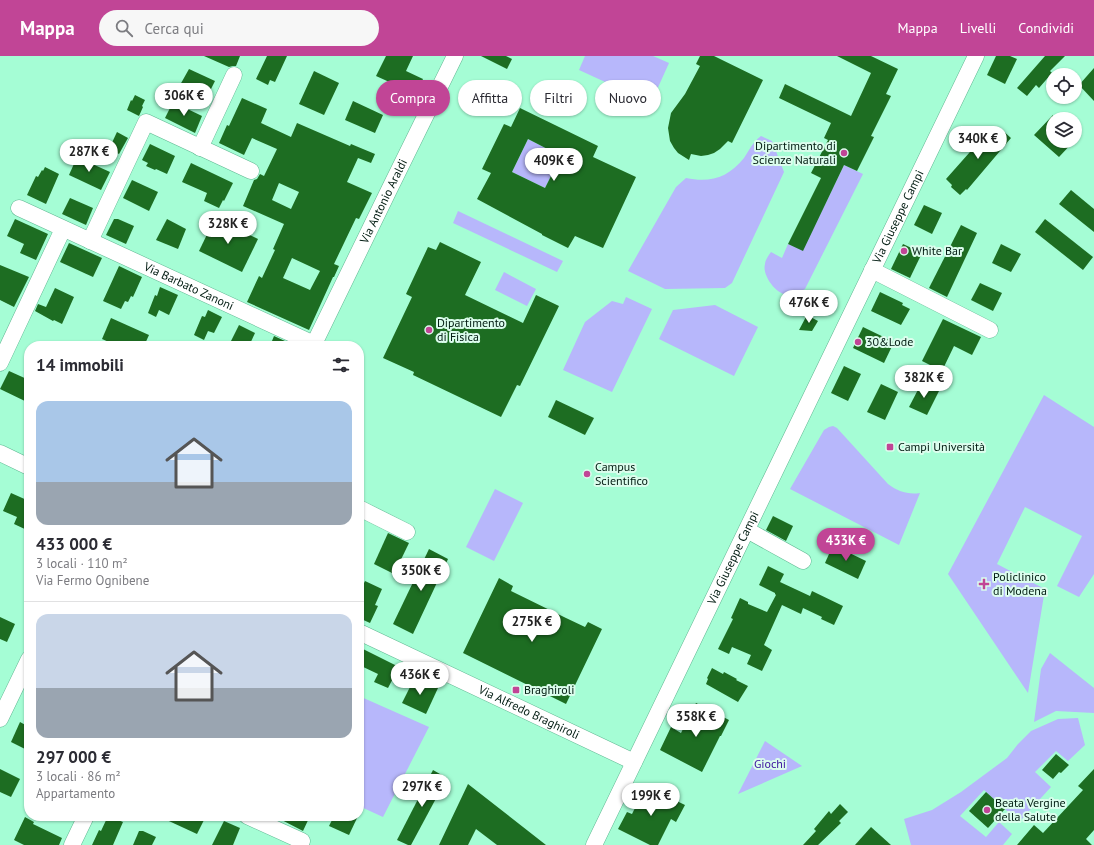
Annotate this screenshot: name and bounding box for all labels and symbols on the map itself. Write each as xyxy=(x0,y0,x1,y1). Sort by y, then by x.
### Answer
pin: 306K € xyxy=(151,83,217,117)
pin: 340K € xyxy=(945,126,1011,160)
place label: Dipartimento di Scienze Naturali xyxy=(753,138,836,167)
pin: 287K € xyxy=(56,139,122,173)
pin: 409K € xyxy=(521,148,587,182)
marker: Dipartimento di Scienze Naturali xyxy=(839,148,849,158)
street label: Via Antonio Araldi xyxy=(356,156,410,247)
street label: Via Giuseppe Campi xyxy=(868,167,927,267)
pin: 328K € xyxy=(195,211,261,245)
place label: White Bar xyxy=(912,243,962,258)
marker: White Bar xyxy=(899,246,909,256)
street label: Via Barbato Zanoni xyxy=(141,258,236,313)
pin: 476K € xyxy=(776,290,842,324)
place label: Dipartimento di Fisica xyxy=(437,315,505,344)
marker: Dipartimento di Fisica xyxy=(424,325,434,335)
place label: 30&Lode xyxy=(866,334,913,349)
marker: 30&Lode xyxy=(853,337,863,347)
pin: 382K € xyxy=(891,365,957,399)
place label: Campi Università xyxy=(898,439,985,454)
marker: Campi Università xyxy=(885,442,895,452)
place label: Campus Scientifico xyxy=(595,459,648,488)
marker: Campus Scientifico xyxy=(582,469,592,479)
street label: Via Giuseppe Campi xyxy=(703,509,762,608)
pin: 433K € xyxy=(813,528,879,562)
pin: 350K € xyxy=(388,558,454,592)
place label: Policlinico di Modena xyxy=(993,569,1047,598)
marker: Policlinico di Modena xyxy=(978,578,990,590)
pin: 275K € xyxy=(499,609,565,643)
pin: 436K € xyxy=(387,662,453,696)
street label: Via Alfredo Braghiroli xyxy=(475,681,582,742)
place label: Braghiroli xyxy=(524,682,575,697)
marker: Braghiroli xyxy=(511,685,521,695)
pin: 358K € xyxy=(663,704,729,738)
park label: Giochi xyxy=(754,756,786,771)
pin: 297K € xyxy=(389,774,455,808)
pin: 199K € xyxy=(618,783,684,817)
place label: Beata Vergine della Salute xyxy=(995,795,1066,824)
marker: Beata Vergine della Salute xyxy=(982,805,992,815)

